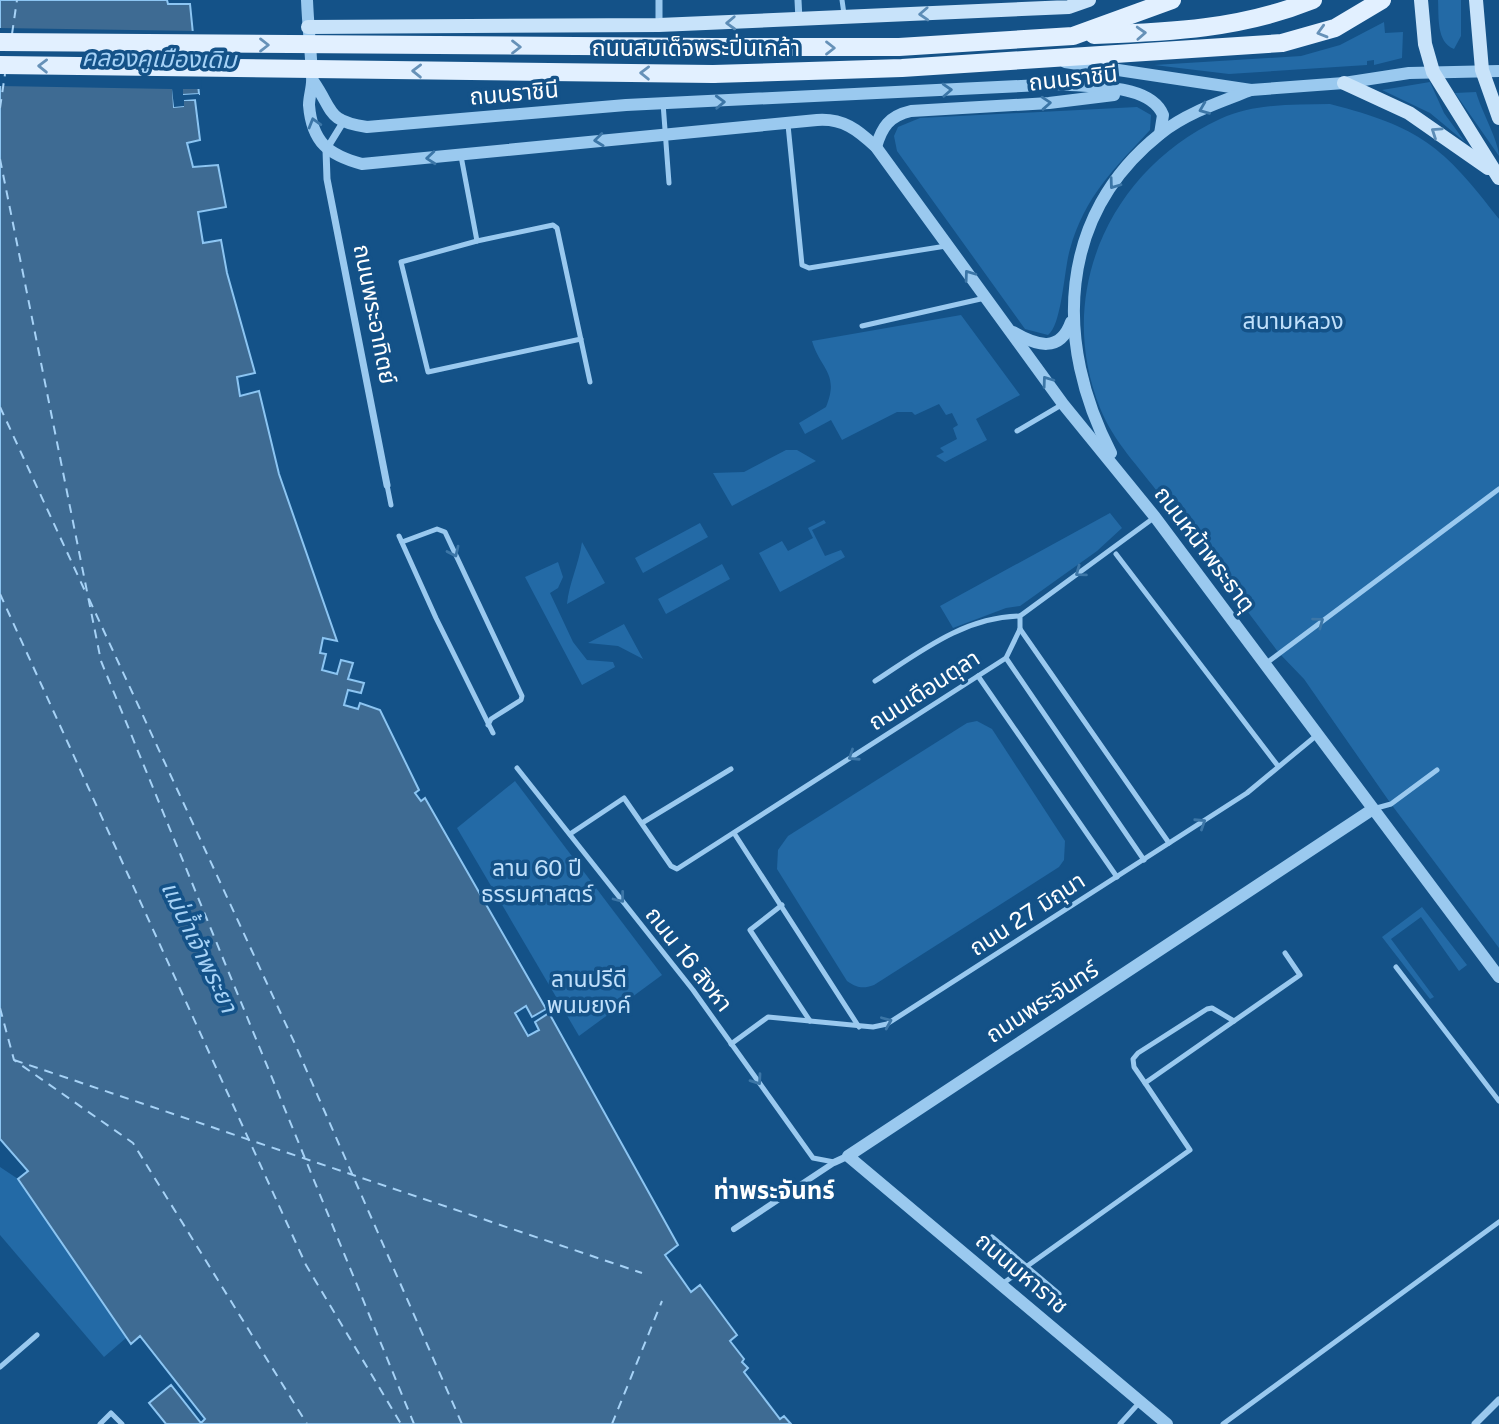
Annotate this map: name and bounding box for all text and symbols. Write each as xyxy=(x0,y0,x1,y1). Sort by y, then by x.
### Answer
one-way arrow xyxy=(918,7,929,22)
one-way arrow xyxy=(725,15,736,30)
one-way arrow xyxy=(1316,23,1328,38)
one-way arrow xyxy=(1136,26,1147,41)
street label: ถนนสมเด็จพระปิ่นเกล้า xyxy=(592,33,800,61)
one-way arrow xyxy=(259,37,270,53)
one-way arrow xyxy=(511,39,522,54)
one-way arrow xyxy=(825,40,835,56)
water label: คลองคูเมืองเดิม xyxy=(81,43,239,75)
one-way arrow xyxy=(37,58,48,74)
street label: ถนนราชินี xyxy=(1027,59,1119,96)
one-way arrow xyxy=(412,63,422,79)
one-way arrow xyxy=(639,65,650,81)
street label: ถนนราชินี xyxy=(468,75,560,110)
one-way arrow xyxy=(942,83,953,98)
one-way arrow xyxy=(715,94,726,109)
one-way arrow xyxy=(1041,96,1052,111)
one-way arrow xyxy=(1199,100,1211,114)
one-way arrow xyxy=(308,117,322,129)
one-way arrow xyxy=(1431,128,1444,140)
one-way arrow xyxy=(593,133,604,148)
one-way arrow xyxy=(425,150,436,165)
one-way arrow xyxy=(1110,176,1123,189)
street label: ถนนพระอาทิตย์ xyxy=(349,242,402,386)
one-way arrow xyxy=(965,270,977,283)
park label: สนามหลวง xyxy=(1242,307,1344,334)
one-way arrow xyxy=(1042,376,1055,389)
street label: ถนนหน้าพระธาตุ xyxy=(1149,480,1261,618)
one-way arrow xyxy=(445,544,459,557)
one-way arrow xyxy=(1075,564,1088,577)
one-way arrow xyxy=(1311,618,1324,630)
street label: ถนนเดือนตุลา xyxy=(863,644,985,736)
one-way arrow xyxy=(848,748,861,761)
one-way arrow xyxy=(1193,819,1206,831)
park label: ลาน 60 ปี ธรรมศาสตร์ xyxy=(481,854,594,907)
street label: ถนน 27 มิถุนา xyxy=(964,866,1090,962)
water label: แม่น้ำเจ้าพระยา xyxy=(156,876,246,1018)
one-way arrow xyxy=(612,891,625,903)
street label: ถนน 16 สิงหา xyxy=(640,901,739,1016)
street label: ถนนพระจันทร์ xyxy=(980,955,1104,1048)
park label: ลานปรีดี พนมยงค์ xyxy=(547,965,631,1018)
one-way arrow xyxy=(880,1016,892,1030)
one-way arrow xyxy=(749,1072,761,1085)
district label: ท่าพระจันทร์ xyxy=(713,1176,835,1204)
street label: ถนนมหาราช xyxy=(971,1226,1074,1319)

